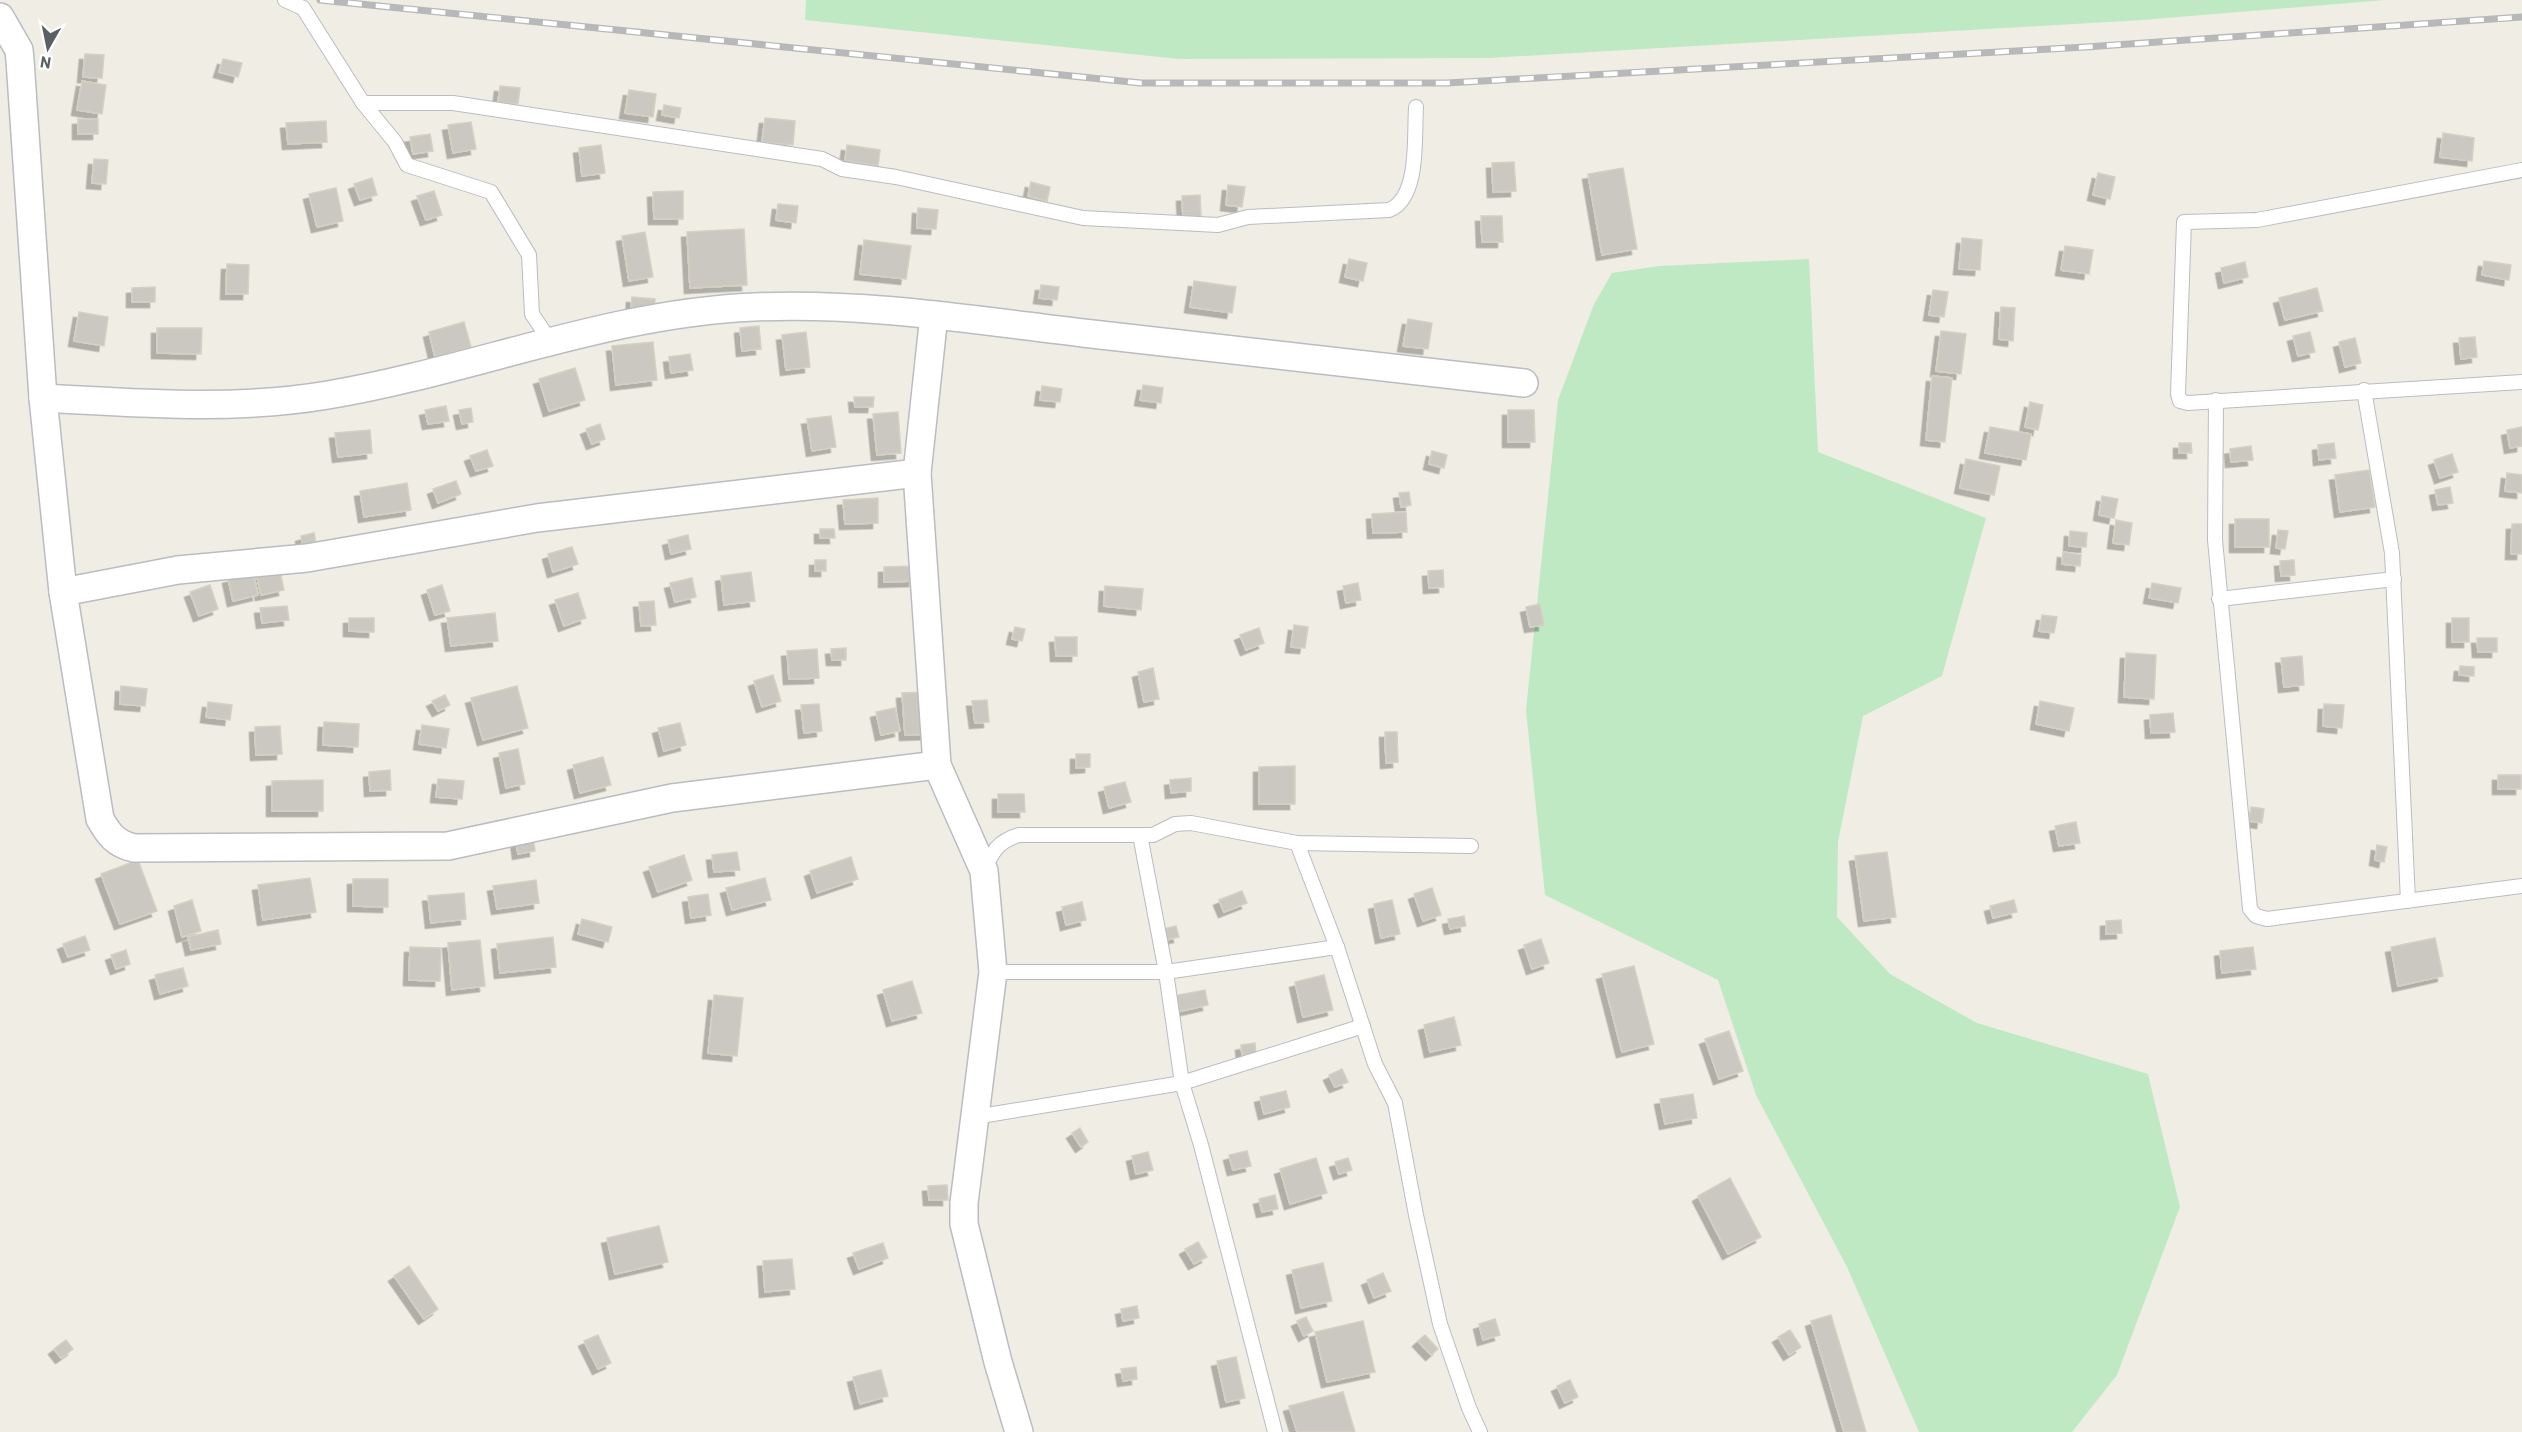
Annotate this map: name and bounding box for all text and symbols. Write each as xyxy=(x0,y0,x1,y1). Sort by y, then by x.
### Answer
north arrow xyxy=(18,18,78,78)
text: N xyxy=(39,53,52,74)

